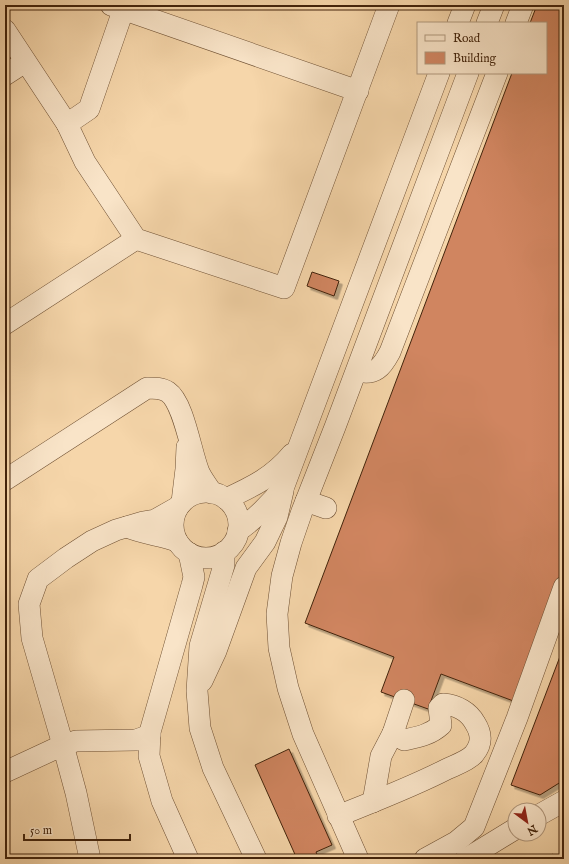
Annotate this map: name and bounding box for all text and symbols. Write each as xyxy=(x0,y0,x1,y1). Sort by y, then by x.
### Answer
legend xyxy=(417,22,547,74)
text: Road xyxy=(453,31,481,46)
text: Building xyxy=(453,51,497,66)
north arrow xyxy=(507,802,547,842)
scale bar xyxy=(24,816,130,842)
text: N xyxy=(524,821,540,838)
text: 50 m xyxy=(30,823,52,838)

